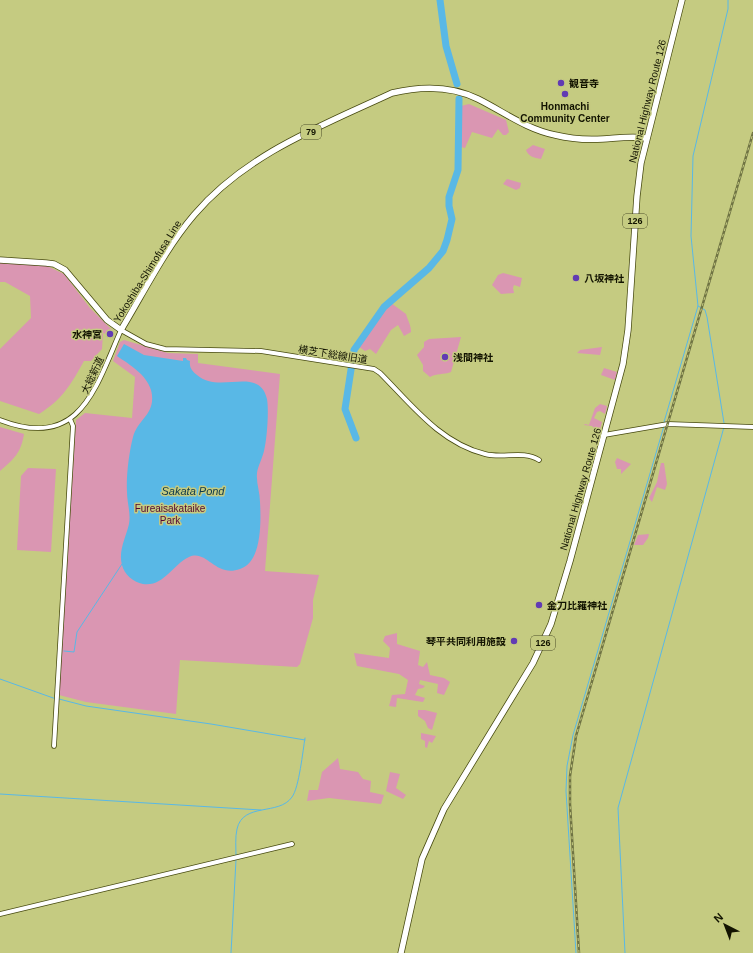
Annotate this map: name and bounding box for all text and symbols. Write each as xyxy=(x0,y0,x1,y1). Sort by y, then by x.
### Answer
street label: National Highway Route 126 xyxy=(627,38,668,164)
marker: 観音寺 xyxy=(556,78,566,88)
place label: 観音寺 xyxy=(569,78,599,89)
marker: Honmachi Community Center xyxy=(560,89,570,99)
place label: Honmachi Community Center xyxy=(520,101,610,124)
road number: 79 xyxy=(301,125,321,139)
road number: 126 xyxy=(623,214,647,228)
street label: Yokoshiba-Shimofusa Line xyxy=(111,218,184,324)
marker: 八坂神社 xyxy=(571,273,581,283)
place label: 八坂神社 xyxy=(584,273,625,284)
place label: 水神宮 xyxy=(72,329,102,340)
marker: 水神宮 xyxy=(105,329,115,339)
street label: 横芝下総線旧道 xyxy=(297,344,368,365)
marker: 浅間神社 xyxy=(440,352,450,362)
place label: 浅間神社 xyxy=(453,352,494,363)
street label: 大総新道 xyxy=(79,355,106,396)
street label: National Highway Route 126 xyxy=(558,426,603,552)
water label: Sakata Pond xyxy=(162,485,225,497)
park label: Fureaisakataike Park xyxy=(135,503,206,526)
marker: 金刀比羅神社 xyxy=(534,600,544,610)
place label: 金刀比羅神社 xyxy=(547,600,608,611)
place label: 琴平共同利用施設 xyxy=(426,636,506,647)
marker: 琴平共同利用施設 xyxy=(509,636,519,646)
road number: 126 xyxy=(531,636,555,650)
north arrow xyxy=(705,905,745,945)
text: N xyxy=(711,910,725,925)

